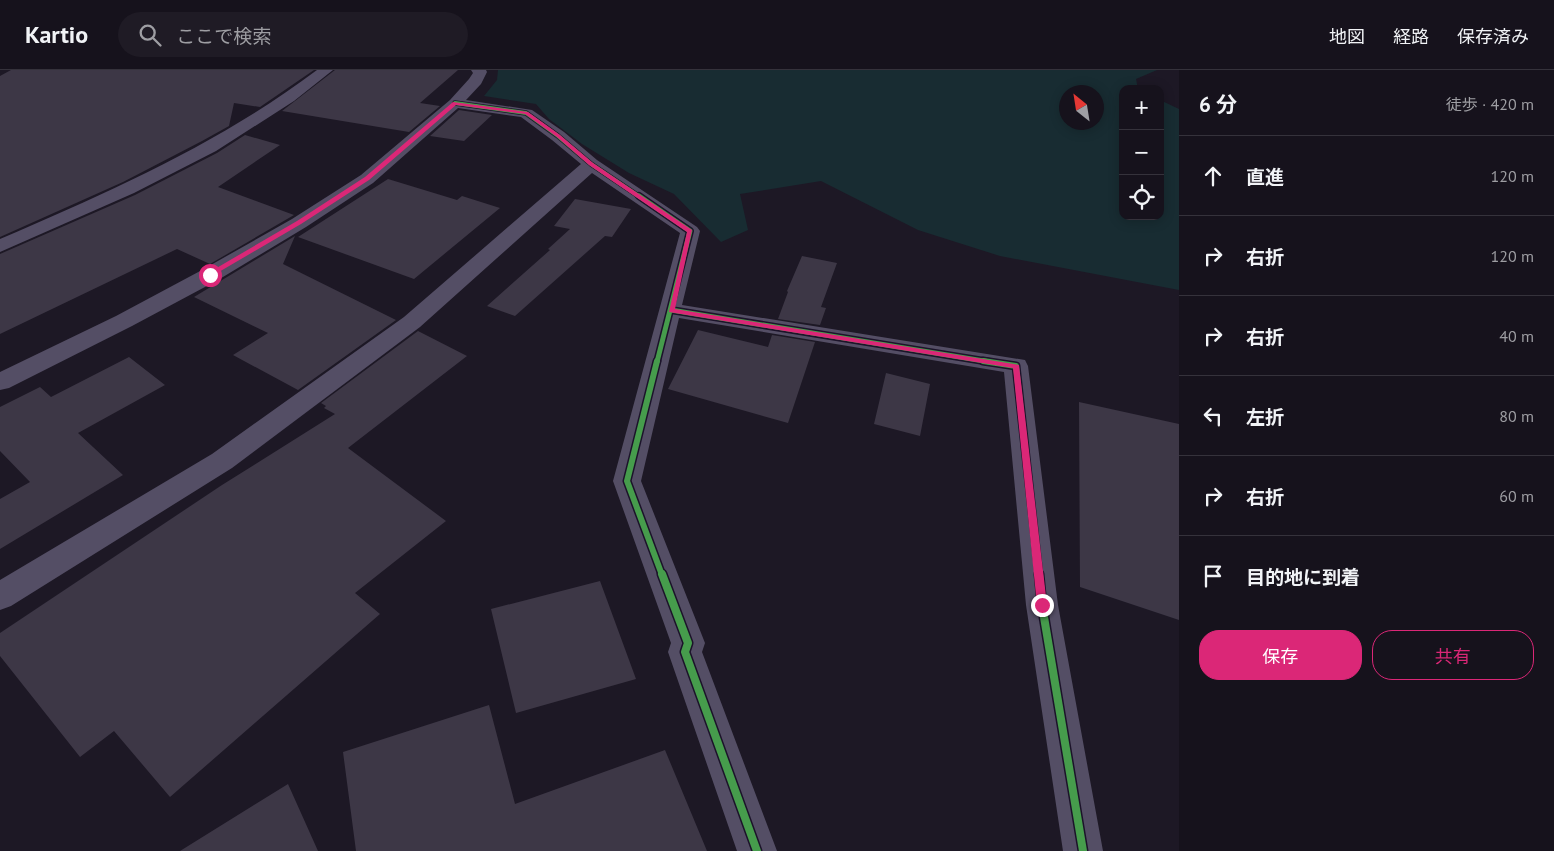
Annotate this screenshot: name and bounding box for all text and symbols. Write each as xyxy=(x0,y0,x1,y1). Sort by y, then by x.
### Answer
search box xyxy=(118,12,468,57)
text: Kartio xyxy=(25,19,88,50)
icon: search xyxy=(136,21,164,49)
text: ここで検索 xyxy=(176,24,271,48)
text: 地図 xyxy=(1329,25,1365,48)
text: 経路 xyxy=(1393,25,1429,48)
text: 保存済み xyxy=(1457,25,1529,48)
north arrow xyxy=(1059,85,1104,130)
map controls xyxy=(1119,85,1164,220)
button: + xyxy=(1119,85,1164,130)
text: 6 分 xyxy=(1199,91,1237,118)
text: 徒歩 · 420 m xyxy=(1446,94,1534,114)
button: − xyxy=(1119,130,1164,175)
icon: ahead xyxy=(1199,162,1227,190)
text: 直進 xyxy=(1246,165,1284,189)
text: 120 m xyxy=(1491,166,1534,186)
button: locate xyxy=(1119,175,1164,220)
icon: right xyxy=(1199,242,1227,270)
text: 右折 xyxy=(1246,245,1284,269)
text: 120 m xyxy=(1491,246,1534,266)
route start xyxy=(199,264,222,287)
icon: right xyxy=(1199,322,1227,350)
text: 右折 xyxy=(1246,325,1284,349)
text: 40 m xyxy=(1499,326,1534,346)
icon: left xyxy=(1199,402,1227,430)
text: 左折 xyxy=(1246,405,1284,429)
text: 80 m xyxy=(1499,406,1534,426)
icon: right xyxy=(1199,482,1227,510)
text: 右折 xyxy=(1246,485,1284,509)
text: 60 m xyxy=(1499,486,1534,506)
icon: arrive xyxy=(1199,562,1227,590)
text: 目的地に到着 xyxy=(1246,565,1360,589)
route end xyxy=(1031,594,1054,617)
button: 保存 xyxy=(1199,630,1362,680)
button: 共有 xyxy=(1372,630,1534,680)

